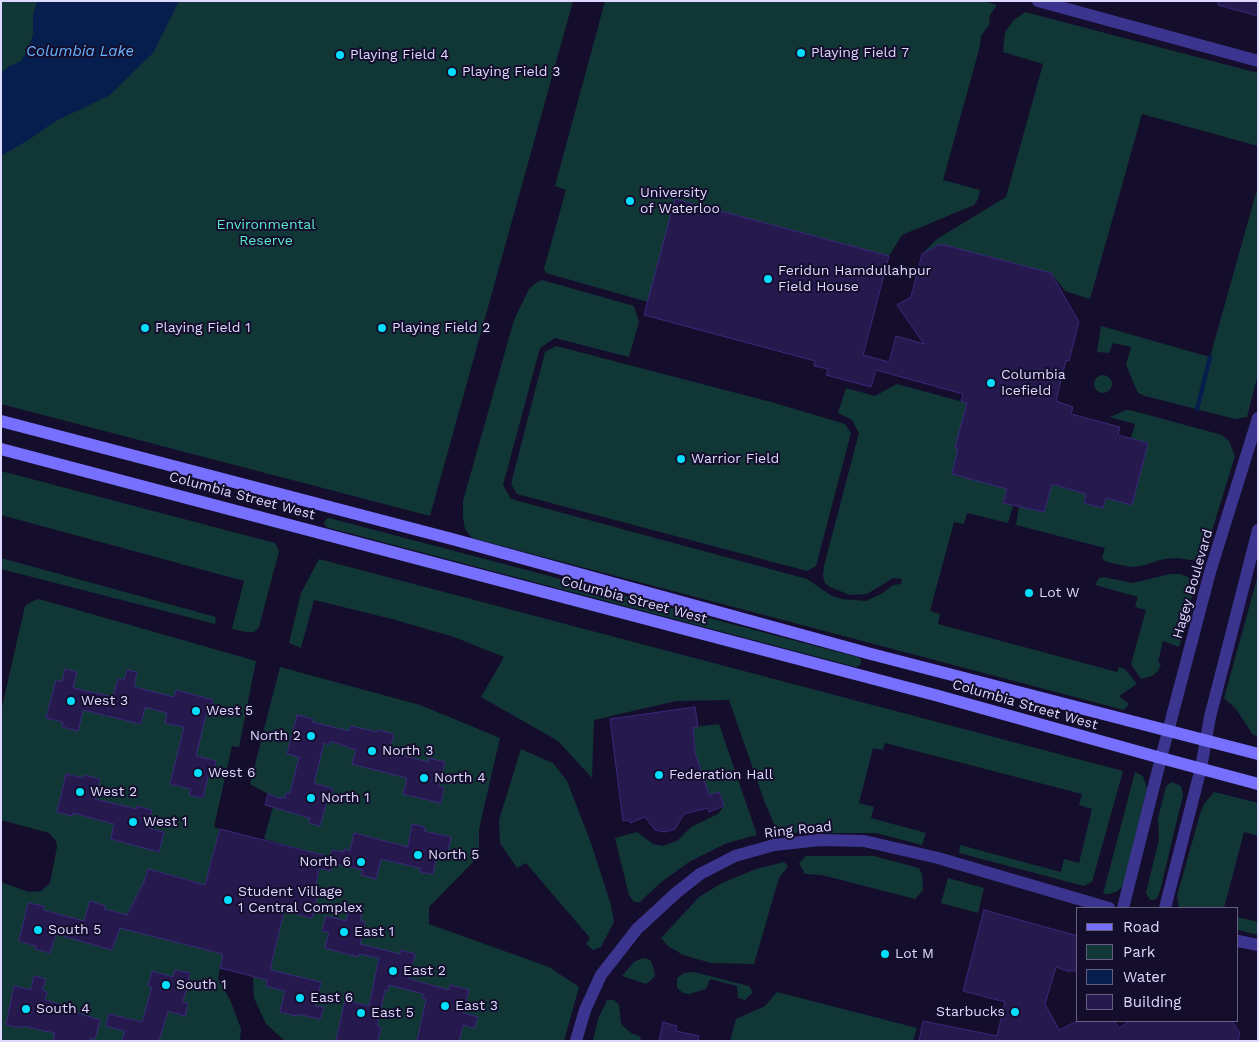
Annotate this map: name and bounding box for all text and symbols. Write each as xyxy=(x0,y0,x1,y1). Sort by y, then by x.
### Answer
water label: Columbia Lake xyxy=(26,43,134,61)
place label: Playing Field 7 xyxy=(811,45,909,61)
place label: Playing Field 4 xyxy=(350,47,449,63)
marker: Playing Field 7 xyxy=(795,47,807,59)
marker: Playing Field 4 xyxy=(334,49,346,61)
place label: Playing Field 3 xyxy=(462,64,561,80)
marker: Playing Field 3 xyxy=(446,66,458,78)
place label: University of Waterloo xyxy=(640,185,720,218)
marker: University of Waterloo xyxy=(624,195,636,207)
park label: Environmental Reserve xyxy=(216,217,316,250)
place label: Feridun Hamdullahpur Field House xyxy=(778,263,931,296)
marker: Feridun Hamdullahpur Field House xyxy=(762,273,774,285)
place label: Playing Field 1 xyxy=(155,320,251,336)
place label: Playing Field 2 xyxy=(392,320,491,336)
marker: Playing Field 1 xyxy=(139,322,151,334)
marker: Playing Field 2 xyxy=(376,322,388,334)
place label: Columbia Icefield xyxy=(1001,367,1066,400)
marker: Columbia Icefield xyxy=(985,377,997,389)
place label: Warrior Field xyxy=(691,451,779,467)
marker: Warrior Field xyxy=(675,453,687,465)
street label: Columbia Street West xyxy=(167,468,317,524)
street label: Hagey Boulevard xyxy=(1169,527,1217,641)
street label: Columbia Street West xyxy=(559,572,709,628)
place label: Lot W xyxy=(1039,585,1080,601)
marker: Lot W xyxy=(1023,587,1035,599)
street label: Columbia Street West xyxy=(950,676,1100,734)
place label: West 3 xyxy=(81,693,128,709)
marker: West 3 xyxy=(65,695,77,707)
place label: West 5 xyxy=(206,703,253,719)
marker: West 5 xyxy=(190,705,202,717)
place label: North 2 xyxy=(250,728,301,744)
marker: North 2 xyxy=(305,730,317,742)
place label: North 3 xyxy=(382,743,433,759)
marker: North 3 xyxy=(366,745,378,757)
place label: West 6 xyxy=(208,765,256,781)
marker: West 6 xyxy=(192,767,204,779)
place label: Federation Hall xyxy=(669,767,773,783)
marker: Federation Hall xyxy=(653,769,665,781)
place label: North 4 xyxy=(434,770,486,786)
marker: North 4 xyxy=(418,772,430,784)
place label: West 2 xyxy=(90,784,137,800)
marker: West 2 xyxy=(74,786,86,798)
place label: North 1 xyxy=(321,790,370,806)
marker: North 1 xyxy=(305,792,317,804)
place label: West 1 xyxy=(143,814,188,830)
marker: West 1 xyxy=(127,816,139,828)
street label: Ring Road xyxy=(763,818,833,842)
place label: North 5 xyxy=(428,847,479,863)
marker: North 5 xyxy=(412,849,424,861)
place label: North 6 xyxy=(299,854,351,870)
marker: North 6 xyxy=(355,856,367,868)
place label: Student Village 1 Central Complex xyxy=(238,884,363,916)
marker: Student Village 1 Central Complex xyxy=(222,894,234,906)
legend xyxy=(1076,907,1239,1022)
text: Road xyxy=(1123,918,1160,936)
place label: South 5 xyxy=(48,922,101,938)
marker: South 5 xyxy=(32,924,44,936)
place label: East 1 xyxy=(354,924,394,940)
marker: East 1 xyxy=(338,926,350,938)
text: Park xyxy=(1123,943,1155,961)
place label: Lot M xyxy=(895,946,934,962)
marker: Lot M xyxy=(879,948,891,960)
place label: East 2 xyxy=(403,963,446,979)
marker: East 2 xyxy=(387,965,399,977)
text: Water xyxy=(1123,968,1166,986)
place label: South 1 xyxy=(176,977,227,993)
marker: South 1 xyxy=(160,979,172,991)
place label: East 6 xyxy=(310,990,353,1006)
marker: East 6 xyxy=(294,992,306,1004)
text: Building xyxy=(1123,993,1181,1011)
place label: East 3 xyxy=(455,998,498,1014)
marker: East 3 xyxy=(439,1000,451,1012)
place label: South 4 xyxy=(36,1001,90,1017)
marker: South 4 xyxy=(20,1003,32,1015)
place label: Starbucks xyxy=(936,1004,1005,1020)
place label: East 5 xyxy=(371,1005,414,1021)
marker: Starbucks xyxy=(1009,1006,1021,1018)
marker: East 5 xyxy=(355,1007,367,1019)

